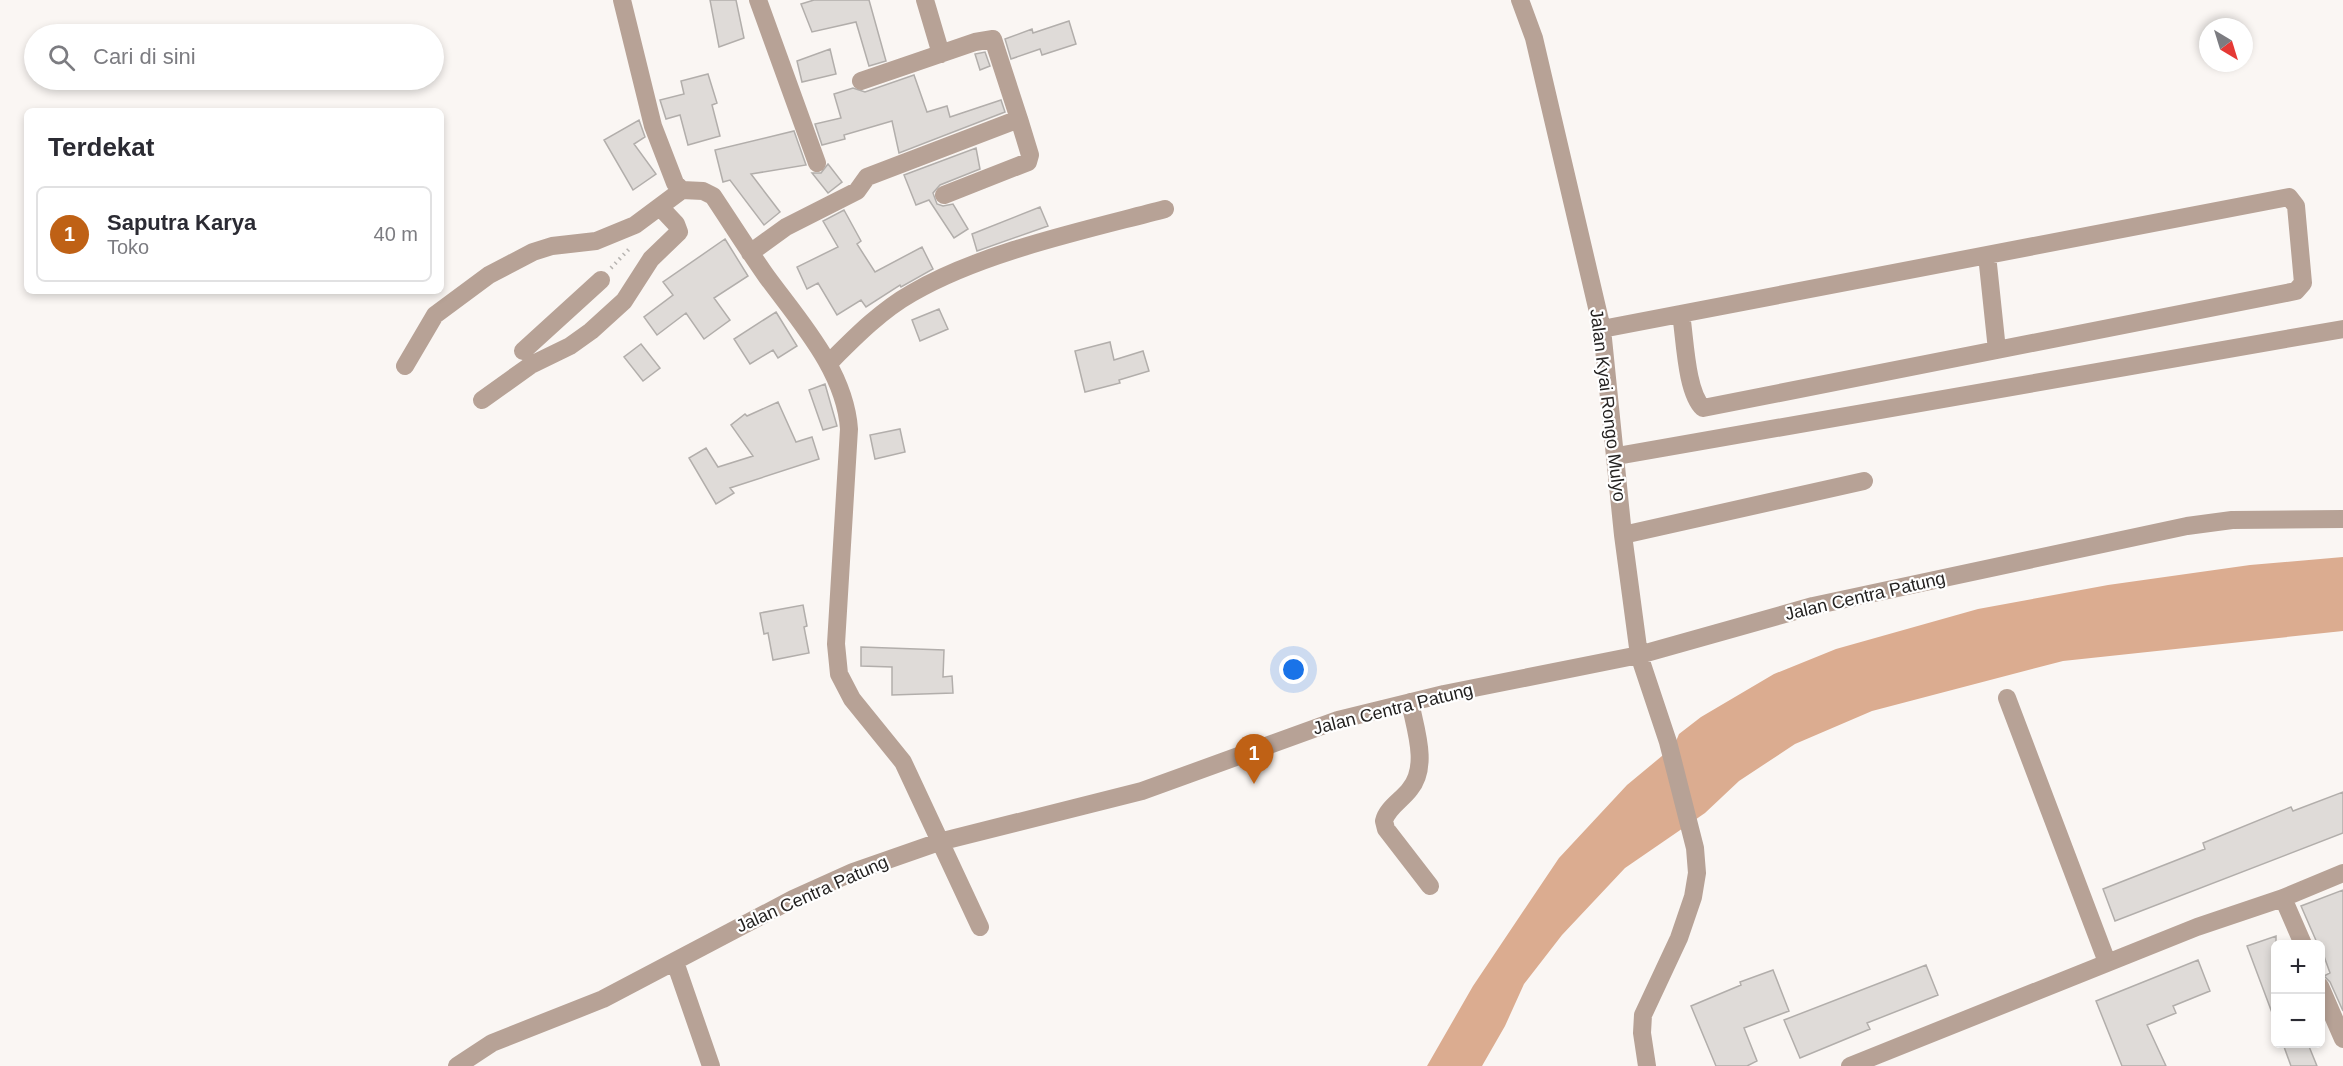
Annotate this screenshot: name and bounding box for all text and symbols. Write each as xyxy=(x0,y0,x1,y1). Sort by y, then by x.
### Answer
north arrow xyxy=(2199,18,2253,72)
search box xyxy=(24,24,444,90)
icon: search xyxy=(45,41,78,74)
text: Cari di sini xyxy=(93,44,196,69)
text: Terdekat xyxy=(48,132,154,162)
text: Saputra Karya xyxy=(107,210,256,235)
text: 1 xyxy=(64,223,75,245)
text: 40 m xyxy=(374,223,418,245)
text: Toko xyxy=(107,236,149,258)
street label: Jalan Kyai Rongo Mulyo xyxy=(1586,307,1630,503)
street label: Jalan Centra Patung xyxy=(1783,568,1947,624)
your location xyxy=(1279,655,1308,684)
street label: Jalan Centra Patung xyxy=(1311,679,1475,739)
pin: 1 xyxy=(1234,734,1274,784)
street label: Jalan Centra Patung xyxy=(733,851,891,937)
map controls xyxy=(2271,940,2325,1048)
button: + xyxy=(2271,940,2325,994)
button: − xyxy=(2271,994,2325,1048)

